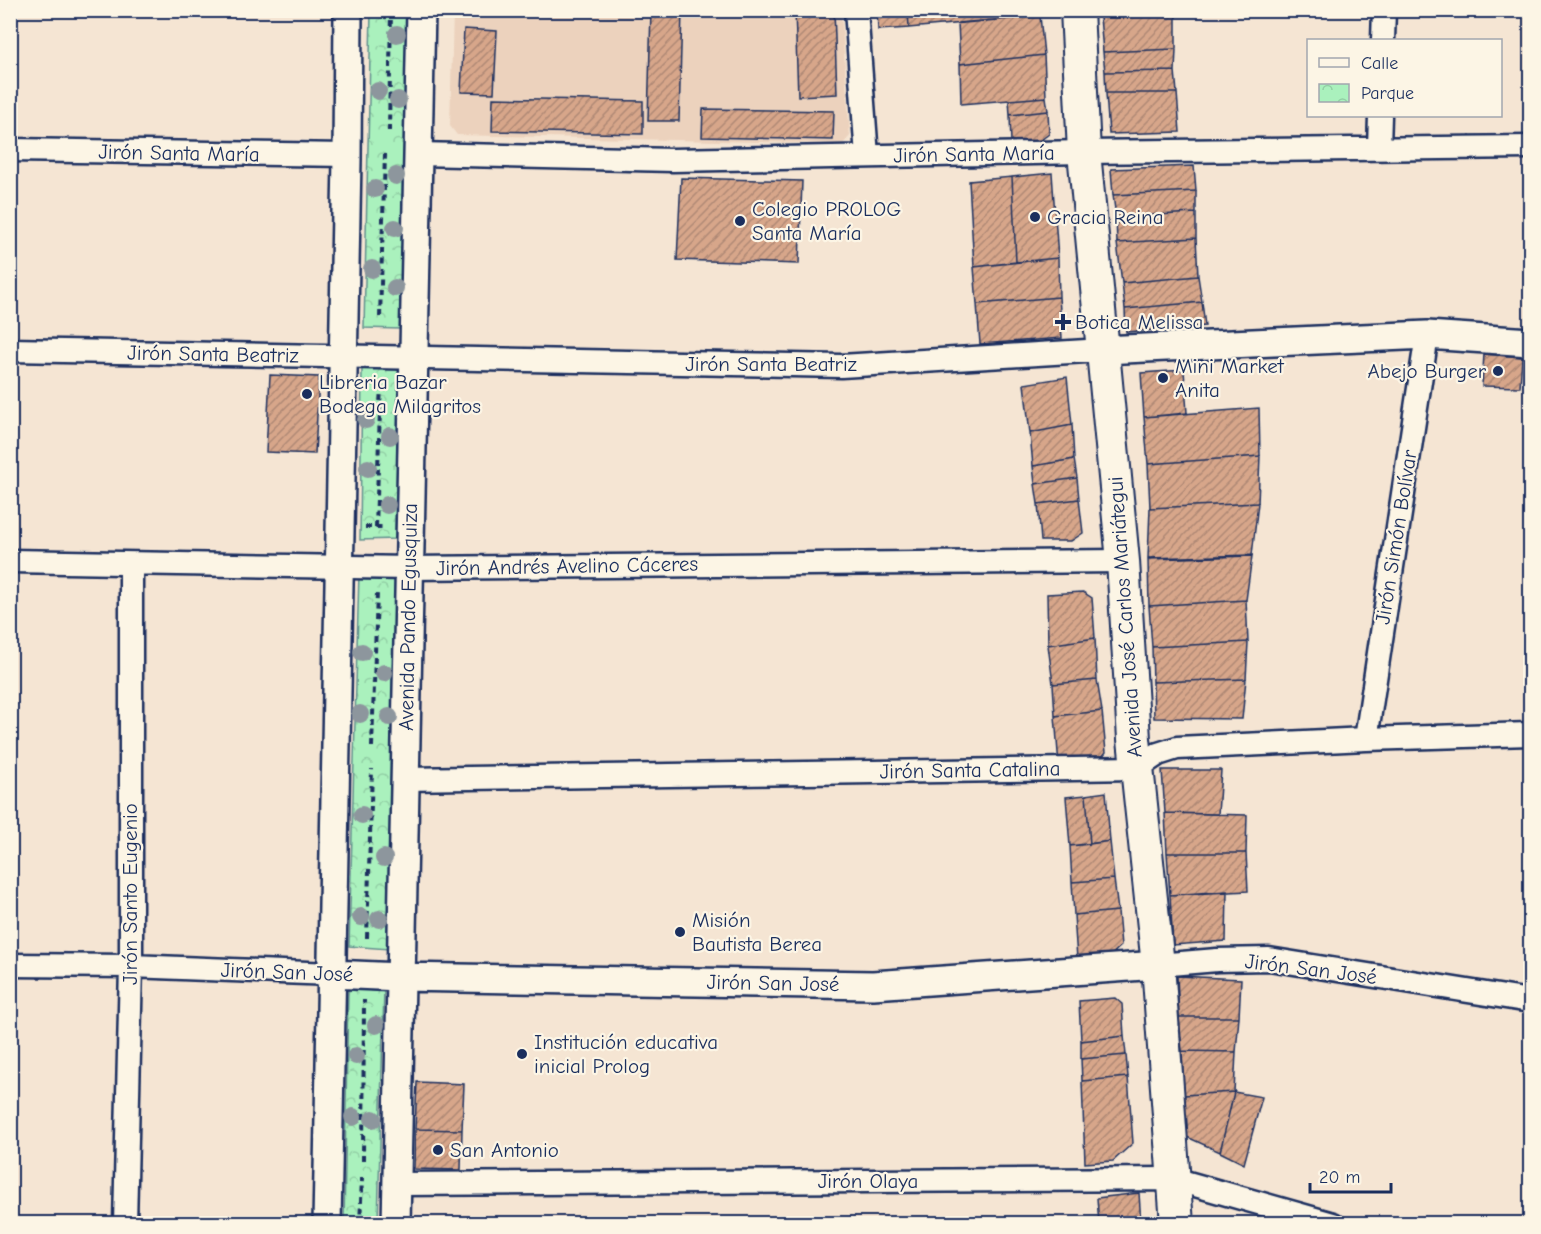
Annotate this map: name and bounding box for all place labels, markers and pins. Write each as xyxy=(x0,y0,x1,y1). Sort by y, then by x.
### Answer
place label: Colegio PROLOG Santa María xyxy=(752,197,901,245)
place label: Gracia Reina xyxy=(1047,205,1164,229)
marker: Gracia Reina xyxy=(1028,210,1042,224)
marker: Colegio PROLOG Santa María xyxy=(733,214,747,228)
place label: Botica Melissa xyxy=(1075,310,1203,334)
marker: Botica Melissa xyxy=(1056,315,1070,329)
place label: Mini Market Anita xyxy=(1175,354,1285,402)
place label: Abejo Burger xyxy=(1368,359,1487,383)
marker: Abejo Burger xyxy=(1491,364,1505,378)
place label: Libreria Bazar Bodega Milagritos xyxy=(319,370,481,418)
marker: Mini Market Anita xyxy=(1156,371,1170,385)
marker: Libreria Bazar Bodega Milagritos xyxy=(300,387,314,401)
place label: Misión Bautista Berea xyxy=(692,908,822,956)
marker: Misión Bautista Berea xyxy=(673,925,687,939)
place label: Institución educativa inicial Prolog xyxy=(534,1030,718,1078)
marker: Institución educativa inicial Prolog xyxy=(515,1047,529,1061)
place label: San Antonio xyxy=(450,1138,559,1162)
marker: San Antonio xyxy=(431,1143,445,1157)

